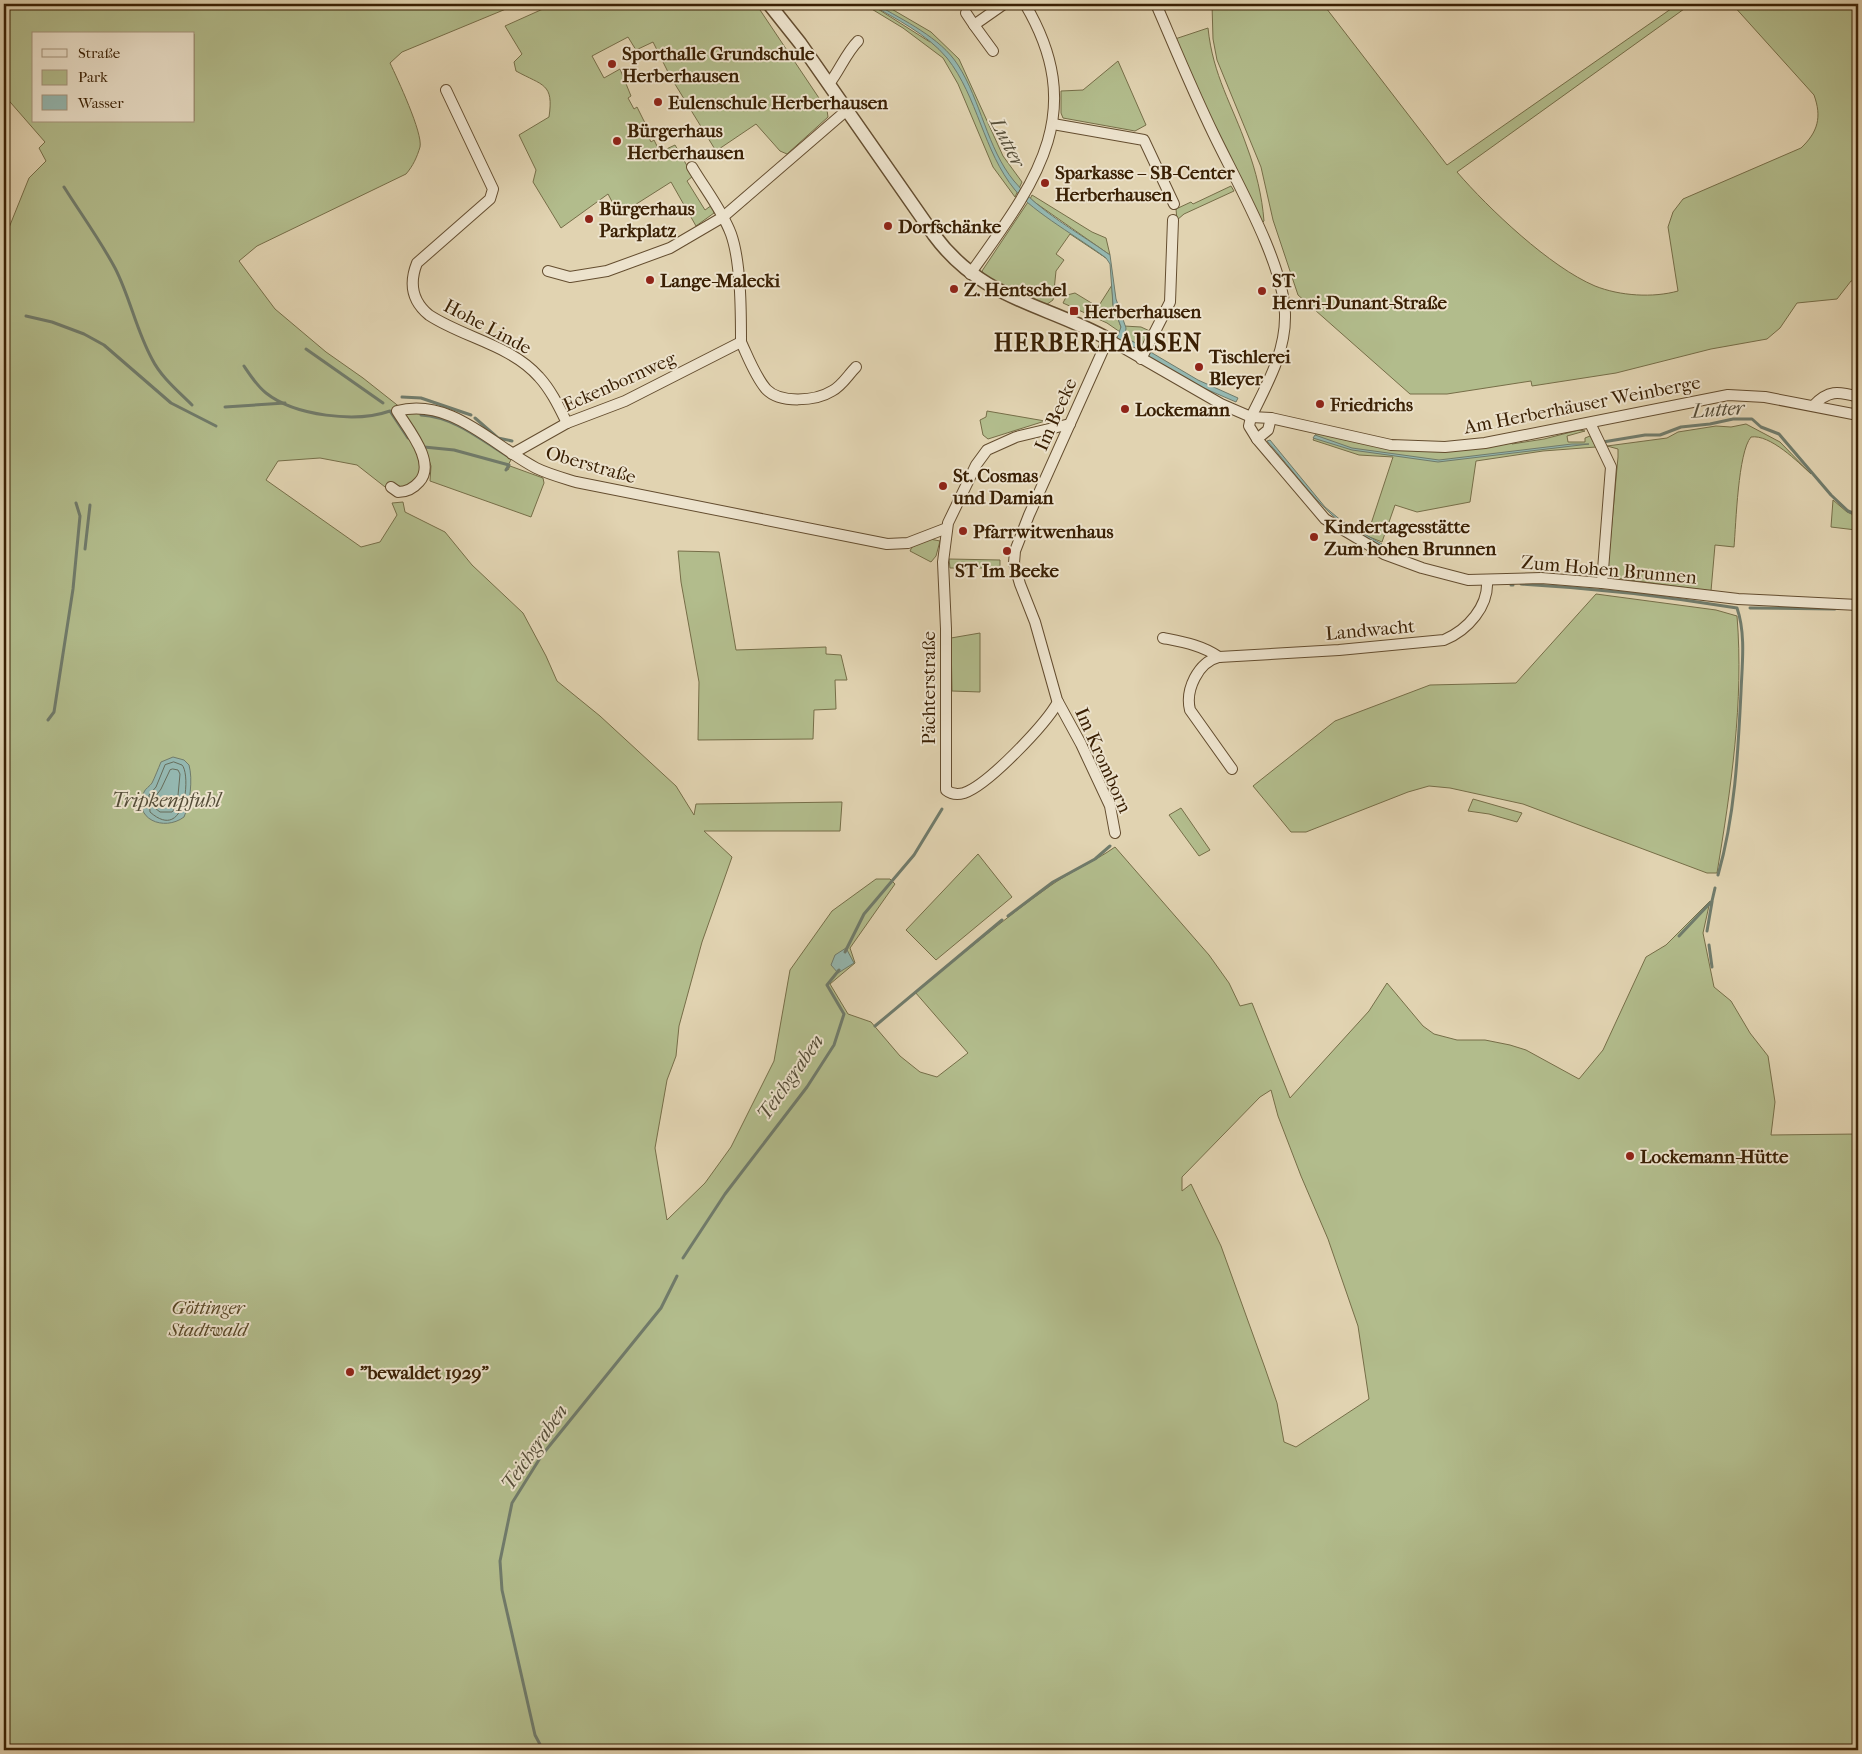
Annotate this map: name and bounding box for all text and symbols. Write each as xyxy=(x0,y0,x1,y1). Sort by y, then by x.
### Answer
legend xyxy=(32,32,195,122)
place label: Sporthalle Grundschule Herberhausen xyxy=(622,43,815,87)
text: Straße xyxy=(78,44,121,62)
marker: Sporthalle Grundschule Herberhausen xyxy=(606,58,618,70)
text: Park xyxy=(78,68,108,86)
place label: Eulenschule Herberhausen xyxy=(668,92,889,114)
text: Wasser xyxy=(77,94,124,112)
marker: Eulenschule Herberhausen xyxy=(652,96,664,108)
water label: Lutter xyxy=(984,112,1031,173)
place label: Bürgerhaus Herberhausen xyxy=(627,120,745,164)
marker: Bürgerhaus Herberhausen xyxy=(611,135,623,147)
place label: Sparkasse – SB-Center Herberhausen xyxy=(1055,162,1236,206)
marker: Sparkasse – SB-Center Herberhausen xyxy=(1039,177,1051,189)
place label: Bürgerhaus Parkplatz xyxy=(599,198,695,242)
marker: Bürgerhaus Parkplatz xyxy=(583,213,595,225)
place label: Dorfschänke xyxy=(898,216,1002,238)
marker: Dorfschänke xyxy=(882,220,894,232)
place label: Lange-Malecki xyxy=(660,270,781,292)
place label: ST Henri-Dunant-Straße xyxy=(1272,270,1447,314)
marker: Lange-Malecki xyxy=(644,274,656,286)
place label: Z. Hentschel xyxy=(964,279,1068,301)
marker: Z. Hentschel xyxy=(948,283,960,295)
marker: ST Henri-Dunant-Straße xyxy=(1256,285,1268,297)
street label: Hohe Linde xyxy=(440,295,535,359)
place label: Herberhausen xyxy=(1084,301,1202,323)
marker: Herberhausen xyxy=(1068,305,1080,317)
district label: HERBERHAUSEN xyxy=(994,329,1202,357)
place label: Tischlerei Bleyer xyxy=(1208,346,1291,390)
street label: Eckenbornweg xyxy=(560,347,680,417)
marker: Tischlerei Bleyer xyxy=(1193,361,1205,373)
street label: Am Herberhäuser Weinberge xyxy=(1461,371,1702,439)
street label: Im Beeke xyxy=(1030,375,1082,454)
place label: Friedrichs xyxy=(1329,394,1413,416)
water label: Lutter xyxy=(1689,396,1747,423)
marker: Friedrichs xyxy=(1314,398,1326,410)
place label: Lockemann xyxy=(1135,399,1231,421)
marker: Lockemann xyxy=(1119,403,1131,415)
street label: Oberstraße xyxy=(543,442,638,488)
place label: St. Cosmas und Damian xyxy=(952,465,1055,509)
marker: St. Cosmas und Damian xyxy=(937,480,949,492)
place label: Kindertagesstätte Zum hohen Brunnen xyxy=(1324,516,1497,560)
place label: Pfarrwitwenhaus xyxy=(973,521,1114,543)
marker: Pfarrwitwenhaus xyxy=(957,525,969,537)
marker: Kindertagesstätte Zum hohen Brunnen xyxy=(1308,531,1320,543)
marker: ST Im Beeke xyxy=(1001,545,1013,557)
street label: Zum Hohen Brunnen xyxy=(1520,551,1698,589)
place label: ST Im Beeke xyxy=(955,560,1060,582)
street label: Landwacht xyxy=(1324,615,1416,645)
street label: Pächterstraße xyxy=(918,631,940,745)
street label: Im Kromborn xyxy=(1070,704,1136,816)
water label: Tripkenpfuhl xyxy=(111,789,223,812)
water label: Teichgraben xyxy=(753,1030,828,1125)
place label: Lockemann-Hütte xyxy=(1640,1146,1789,1168)
marker: Lockemann-Hütte xyxy=(1624,1150,1636,1162)
park label: Göttinger Stadtwald xyxy=(168,1297,250,1341)
place label: "bewaldet 1929" xyxy=(360,1362,489,1384)
marker: "bewaldet 1929" xyxy=(344,1366,356,1378)
water label: Teichgraben xyxy=(497,1400,572,1495)

